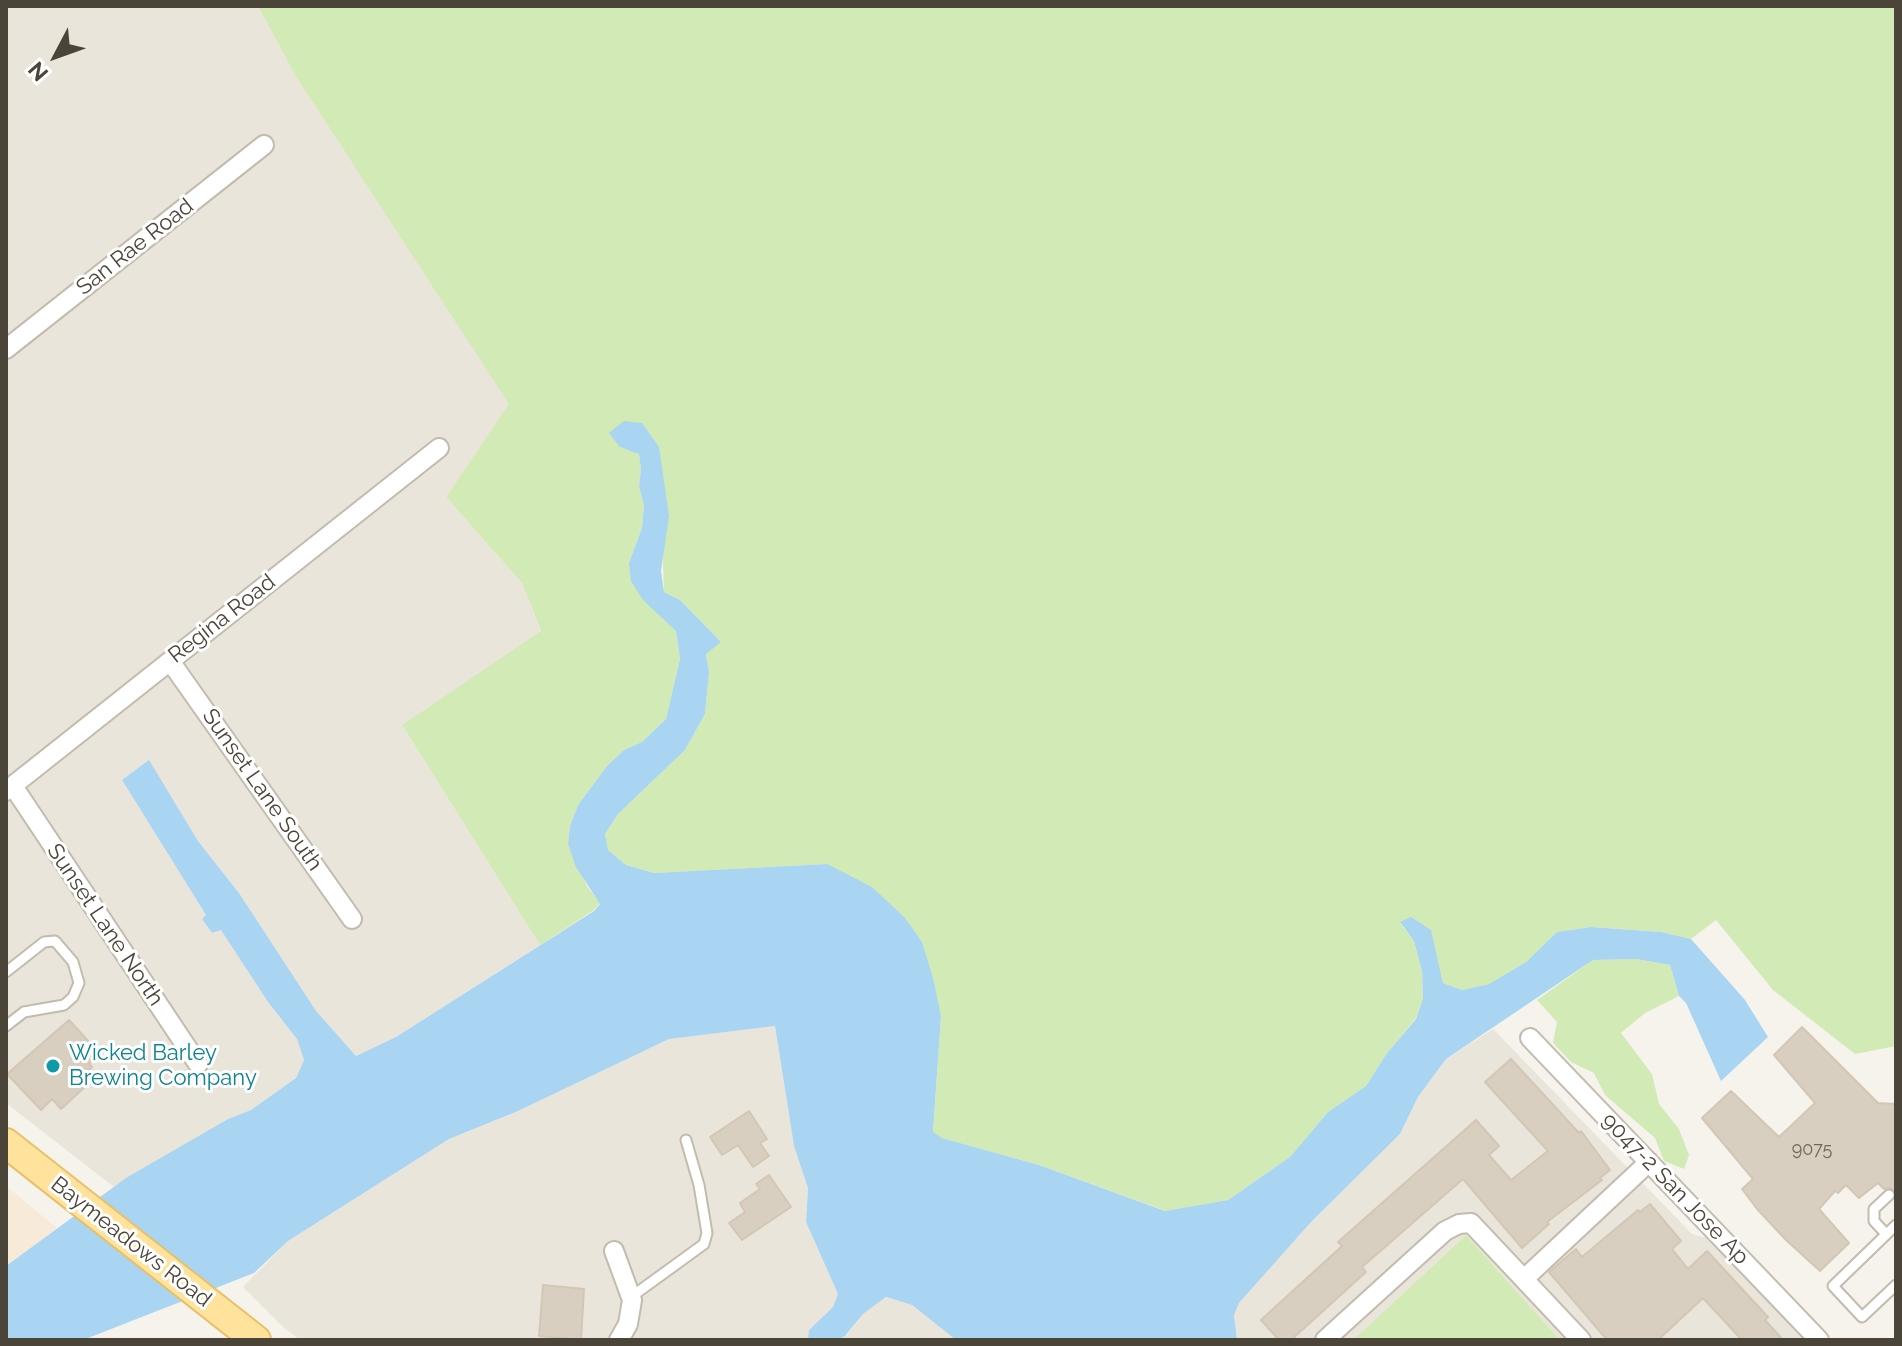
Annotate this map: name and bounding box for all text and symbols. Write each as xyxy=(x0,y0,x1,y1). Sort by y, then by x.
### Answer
north arrow xyxy=(16,16,96,96)
text: N xyxy=(23,57,53,87)
street label: San Rae Road xyxy=(71,193,199,301)
street label: Regina Road xyxy=(163,569,281,669)
street label: Sunset Lane South xyxy=(196,704,328,876)
street label: Sunset Lane North xyxy=(41,839,169,1011)
place label: Wicked Barley Brewing Company xyxy=(69,1040,257,1092)
marker: Wicked Barley Brewing Company xyxy=(44,1057,62,1075)
street label: 9047-2 San Jose Ap xyxy=(1596,1108,1754,1270)
house number: 9075 xyxy=(1792,1139,1832,1161)
street label: Baymeadows Road xyxy=(46,1171,216,1313)

